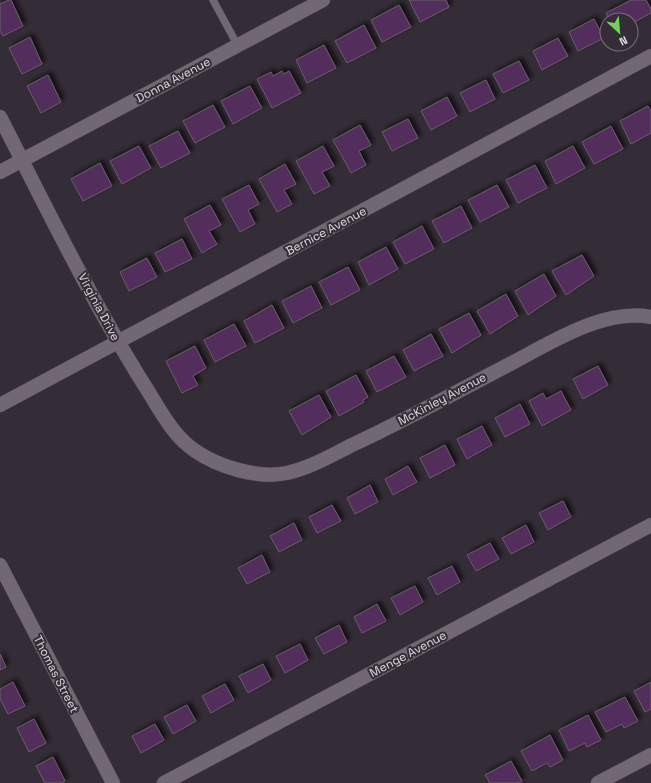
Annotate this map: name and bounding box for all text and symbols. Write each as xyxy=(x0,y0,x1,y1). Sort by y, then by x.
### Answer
north arrow xyxy=(599,12,639,52)
text: N xyxy=(617,33,630,49)
street label: Donna Avenue xyxy=(133,54,213,106)
street label: Bernice Avenue xyxy=(283,203,369,259)
street label: Virginia Drive xyxy=(74,270,124,344)
street label: McKinley Avenue xyxy=(395,369,489,429)
street label: Menge Avenue xyxy=(367,627,449,681)
street label: Thomas Street xyxy=(30,632,82,716)

